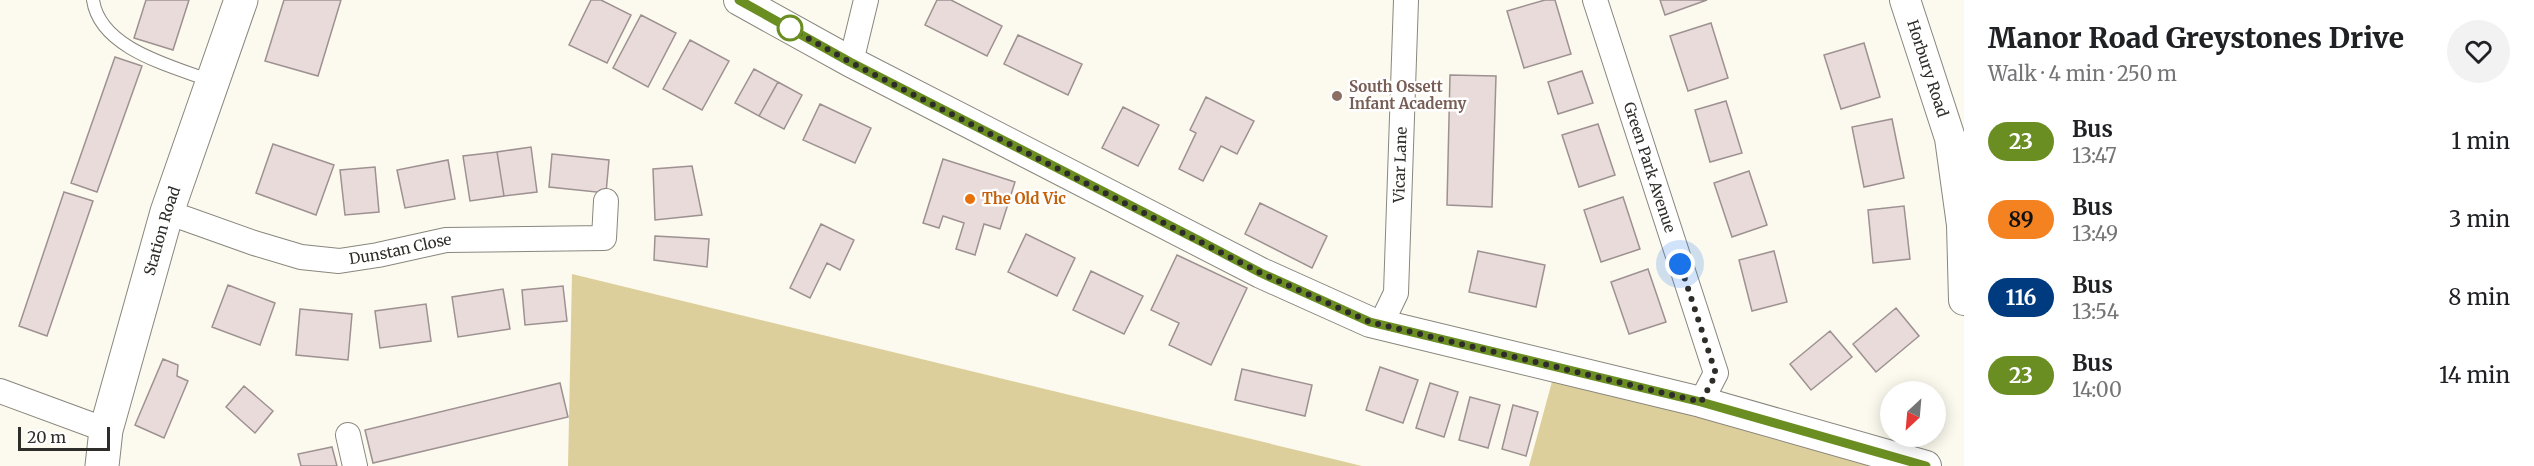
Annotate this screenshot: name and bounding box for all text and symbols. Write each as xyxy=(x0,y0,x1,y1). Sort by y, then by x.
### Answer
unlabelled marker xyxy=(777,15,803,41)
street label: Horbury Road xyxy=(1903,17,1952,119)
text: Manor Road Greystones Drive xyxy=(1988,20,2404,56)
button: heart xyxy=(2447,20,2510,83)
text: Walk · 4 min · 250 m xyxy=(1988,61,2177,86)
place label: South Ossett Infant Academy xyxy=(1349,77,1466,113)
marker: South Ossett Infant Academy xyxy=(1330,89,1344,103)
street label: Green Park Avenue xyxy=(1620,100,1680,235)
text: Bus xyxy=(2072,115,2113,143)
street label: Vicar Lane xyxy=(1389,126,1411,204)
text: 1 min xyxy=(2451,127,2510,155)
text: 23 xyxy=(2009,128,2033,155)
text: 13:47 xyxy=(2072,143,2117,168)
street label: Station Road xyxy=(140,184,184,278)
place label: The Old Vic xyxy=(982,189,1066,208)
marker: The Old Vic xyxy=(963,192,977,206)
text: Bus xyxy=(2072,193,2113,221)
text: 3 min xyxy=(2449,205,2510,233)
text: 89 xyxy=(2008,206,2034,233)
text: 13:49 xyxy=(2072,221,2118,246)
street label: Dunstan Close xyxy=(348,230,452,268)
your location xyxy=(1665,249,1695,279)
text: Bus xyxy=(2072,271,2113,299)
text: 8 min xyxy=(2448,283,2510,311)
text: 116 xyxy=(2005,284,2037,311)
text: 13:54 xyxy=(2072,299,2119,324)
text: Bus xyxy=(2072,349,2113,377)
text: 14 min xyxy=(2439,361,2510,389)
text: 23 xyxy=(2009,362,2033,389)
text: 14:00 xyxy=(2072,377,2122,402)
north arrow xyxy=(1880,381,1946,447)
map controls xyxy=(1880,381,1946,447)
scale bar xyxy=(18,424,110,452)
text: 20 m xyxy=(27,427,66,447)

